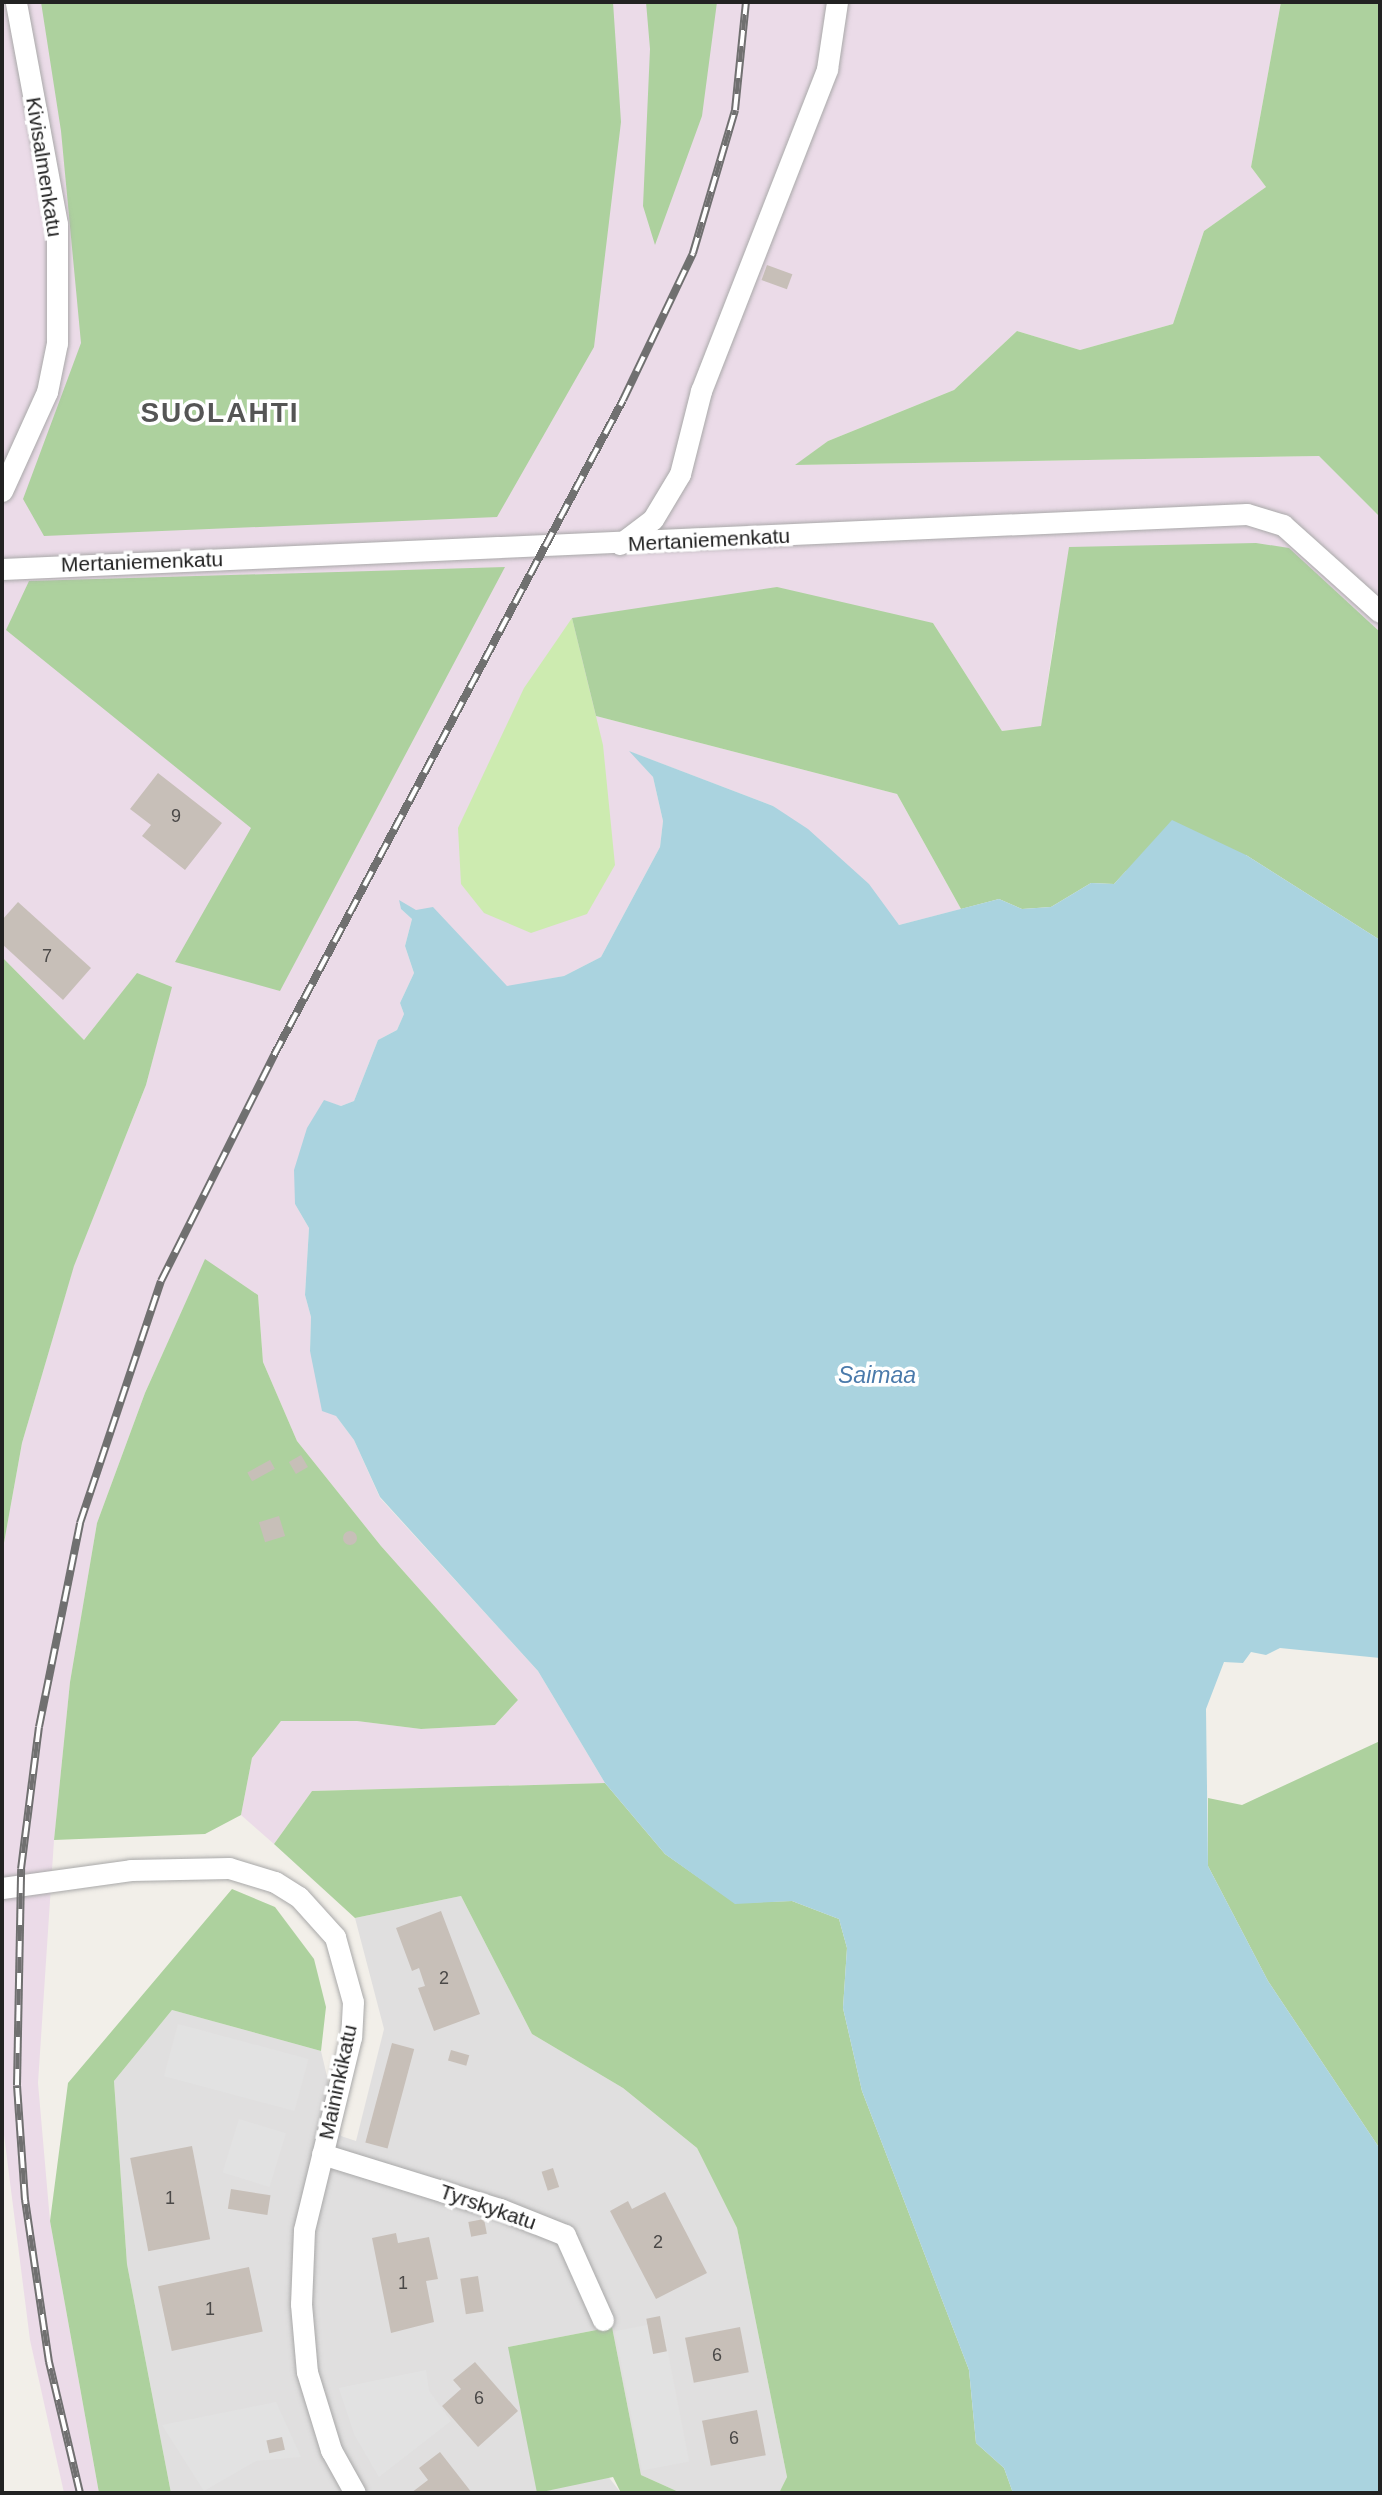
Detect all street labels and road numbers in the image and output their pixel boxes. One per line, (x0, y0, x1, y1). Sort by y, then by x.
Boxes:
street label: Kivisalmenkatu (21, 95, 67, 239)
street label: Mertaniemenkatu (627, 523, 791, 557)
street label: Mertaniemenkatu (60, 547, 224, 577)
street label: Maininkikatu (314, 2022, 362, 2142)
street label: Tyrskykatu (436, 2179, 540, 2235)

